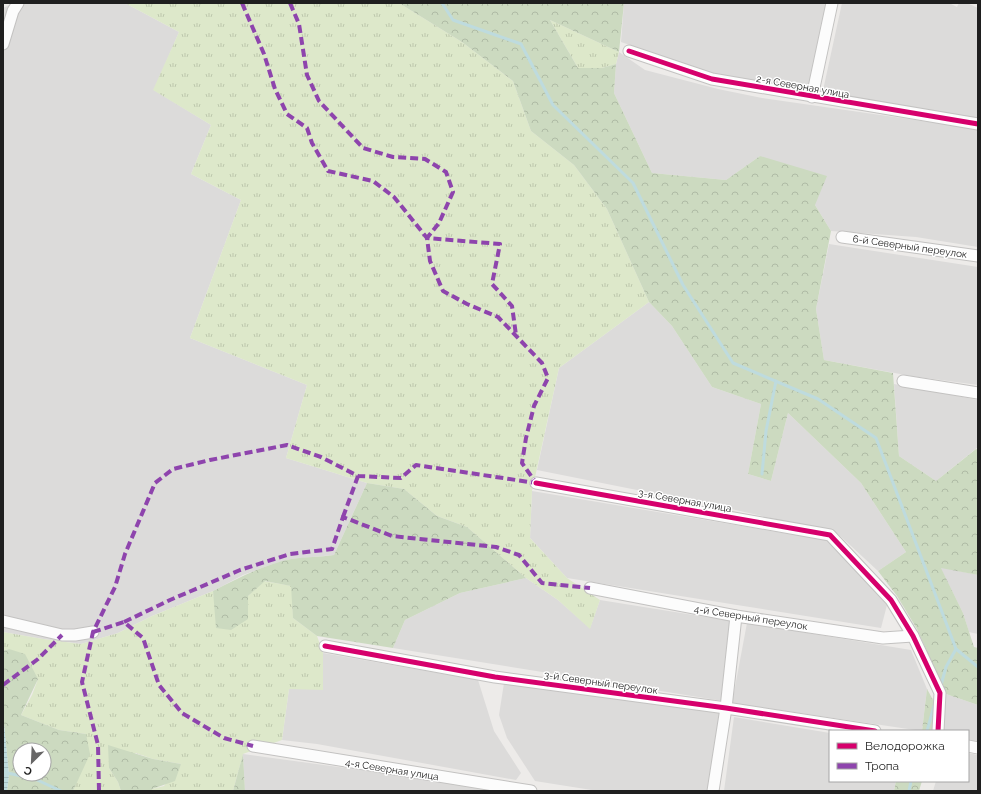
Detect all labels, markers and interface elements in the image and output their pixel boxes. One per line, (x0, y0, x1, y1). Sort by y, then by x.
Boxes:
street label: 2-я Северная улица (756, 73, 850, 100)
street label: 6-й Северный переулок (852, 233, 968, 260)
street label: 3-я Северная улица (637, 487, 732, 514)
street label: 4-й Северный переулок (693, 603, 809, 632)
street label: 3-й Северный переулок (543, 669, 659, 696)
legend (829, 730, 969, 782)
text: Велодорожка (865, 739, 945, 753)
north arrow (12, 742, 52, 782)
street label: 4-я Северная улица (344, 757, 439, 782)
text: Тропа (865, 759, 899, 773)
text: С (22, 763, 34, 778)

